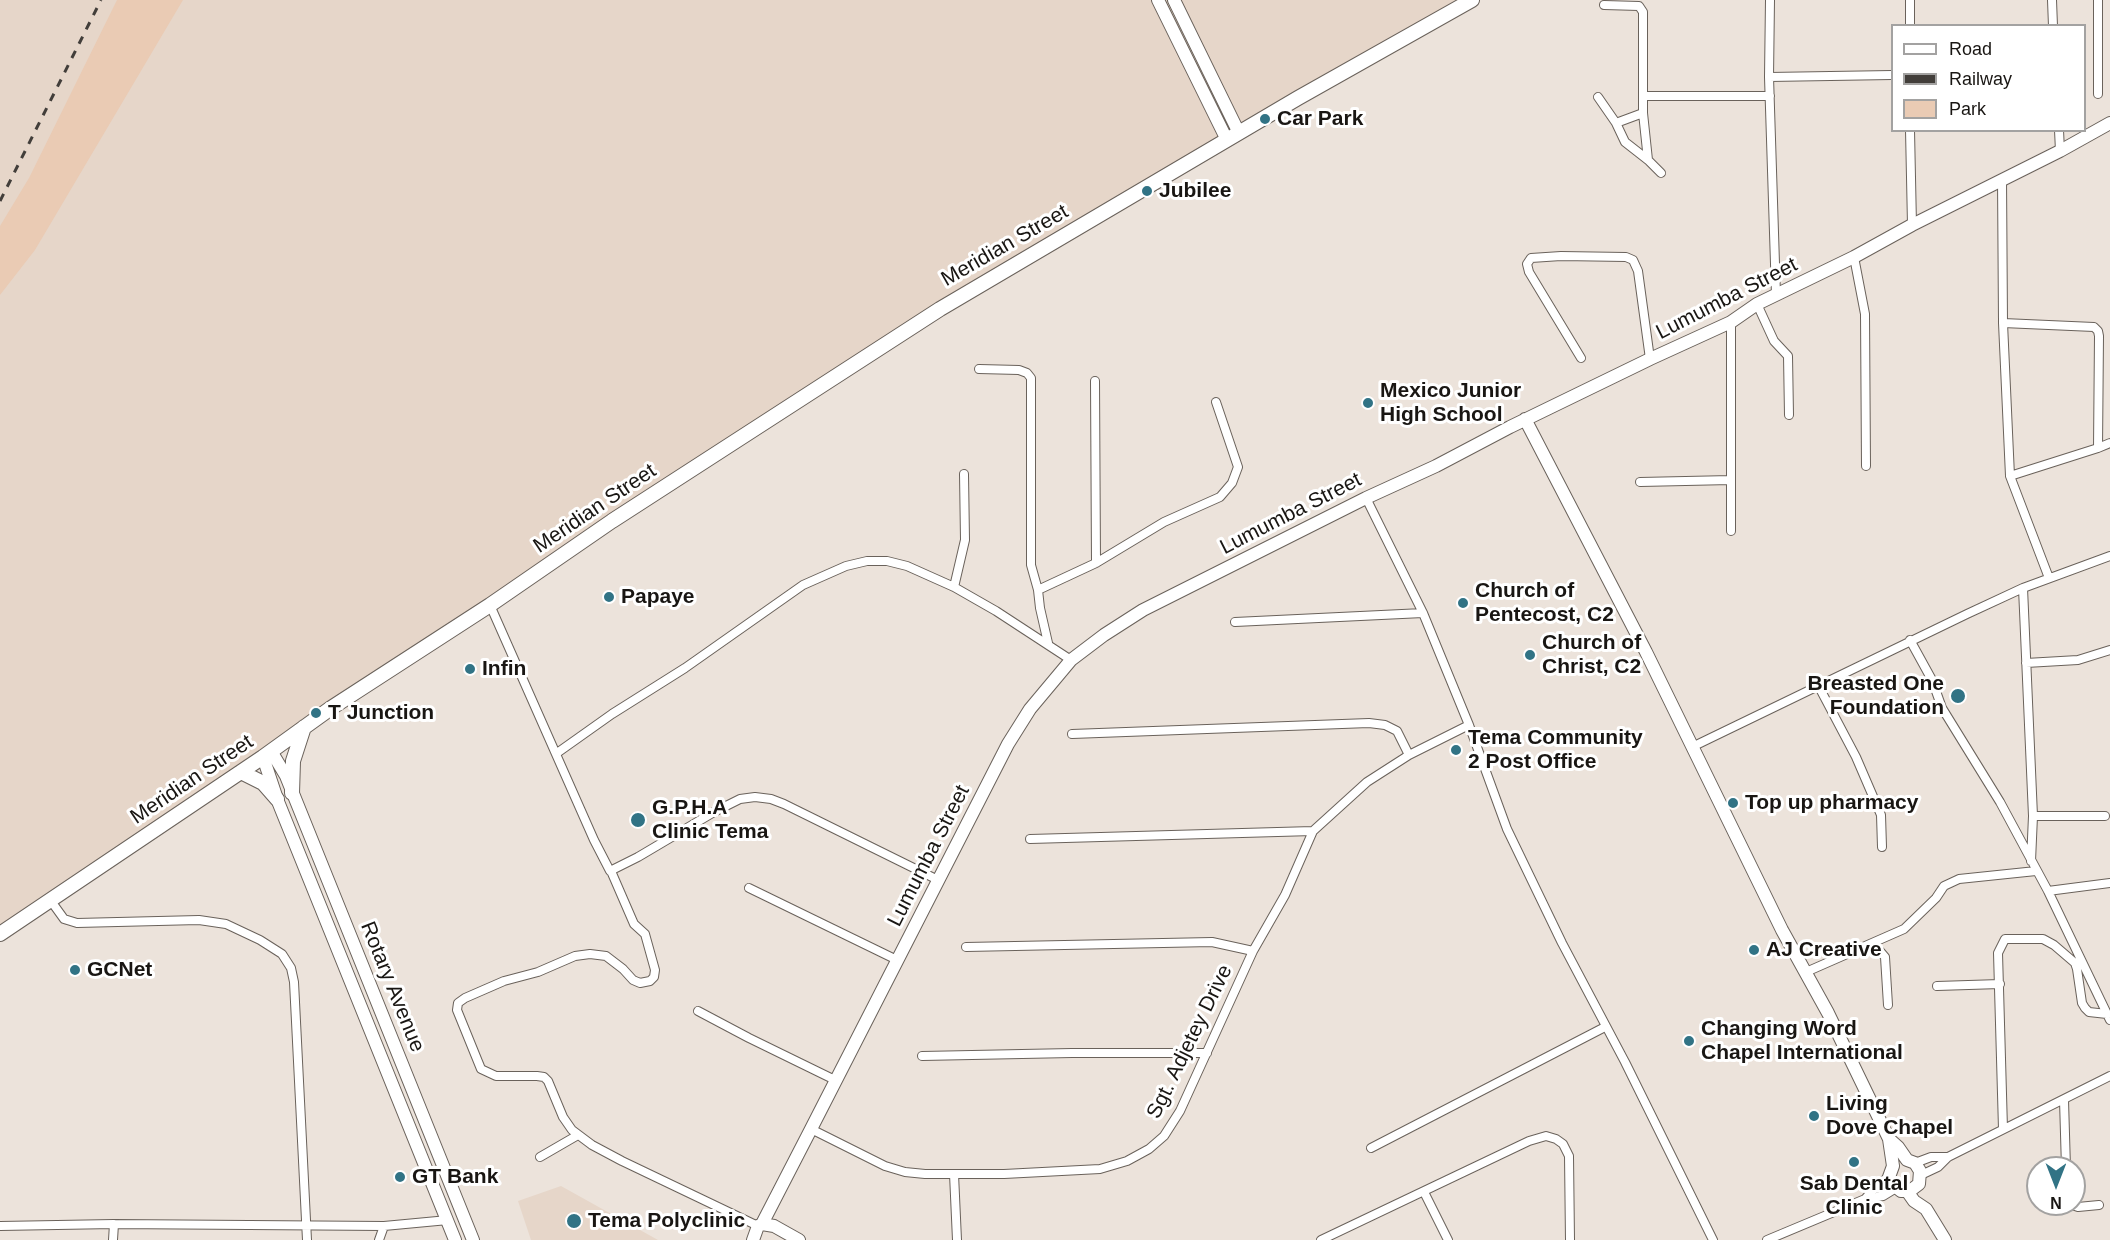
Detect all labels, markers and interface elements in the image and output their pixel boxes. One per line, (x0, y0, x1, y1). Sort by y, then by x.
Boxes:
legend (1891, 24, 2086, 132)
text: Road (1949, 39, 1992, 59)
text: Railway (1949, 69, 2012, 89)
text: Park (1949, 99, 1986, 119)
place label: Car Park (1277, 106, 1363, 132)
marker: Car Park (1258, 112, 1272, 126)
place label: Jubilee (1159, 178, 1231, 204)
marker: Jubilee (1140, 184, 1154, 198)
street label: Meridian Street (937, 199, 1073, 293)
street label: Lumumba Street (1652, 253, 1802, 345)
place label: Mexico Junior High School (1380, 378, 1521, 428)
marker: Mexico Junior High School (1361, 396, 1375, 410)
street label: Meridian Street (529, 459, 661, 559)
street label: Lumumba Street (1216, 468, 1366, 560)
place label: Church of Pentecost, C2 (1475, 578, 1614, 628)
place label: Papaye (621, 584, 695, 610)
marker: Papaye (602, 590, 616, 604)
marker: Church of Pentecost, C2 (1456, 596, 1470, 610)
place label: Church of Christ, C2 (1542, 630, 1641, 680)
marker: Church of Christ, C2 (1523, 648, 1537, 662)
place label: Infin (482, 656, 526, 682)
marker: Infin (463, 662, 477, 676)
place label: Breasted One Foundation (1807, 671, 1944, 721)
marker: Breasted One Foundation (1949, 687, 1967, 705)
place label: T Junction (328, 700, 434, 726)
marker: T Junction (309, 706, 323, 720)
place label: Tema Community 2 Post Office (1468, 725, 1643, 775)
street label: Meridian Street (126, 730, 258, 830)
marker: Tema Community 2 Post Office (1449, 743, 1463, 757)
street label: Lumumba Street (883, 781, 975, 931)
place label: Top up pharmacy (1745, 790, 1918, 816)
place label: G.P.H.A Clinic Tema (652, 795, 768, 845)
marker: Top up pharmacy (1726, 796, 1740, 810)
marker: G.P.H.A Clinic Tema (629, 811, 647, 829)
street label: Rotary Avenue (354, 918, 430, 1056)
place label: AJ Creative (1766, 937, 1882, 963)
marker: AJ Creative (1747, 943, 1761, 957)
place label: GCNet (87, 957, 152, 983)
street label: Sgt. Adjetey Drive (1142, 961, 1238, 1123)
marker: GCNet (68, 963, 82, 977)
place label: Changing Word Chapel International (1701, 1016, 1903, 1066)
marker: Changing Word Chapel International (1682, 1034, 1696, 1048)
place label: Living Dove Chapel (1826, 1091, 1953, 1141)
marker: Living Dove Chapel (1807, 1109, 1821, 1123)
marker: Sab Dental Clinic (1847, 1155, 1861, 1169)
north arrow (2026, 1156, 2086, 1216)
place label: GT Bank (412, 1164, 498, 1190)
marker: GT Bank (393, 1170, 407, 1184)
place label: Sab Dental Clinic (1800, 1171, 1908, 1221)
text: N (2050, 1194, 2062, 1211)
place label: Tema Polyclinic (588, 1208, 745, 1234)
marker: Tema Polyclinic (565, 1212, 583, 1230)

